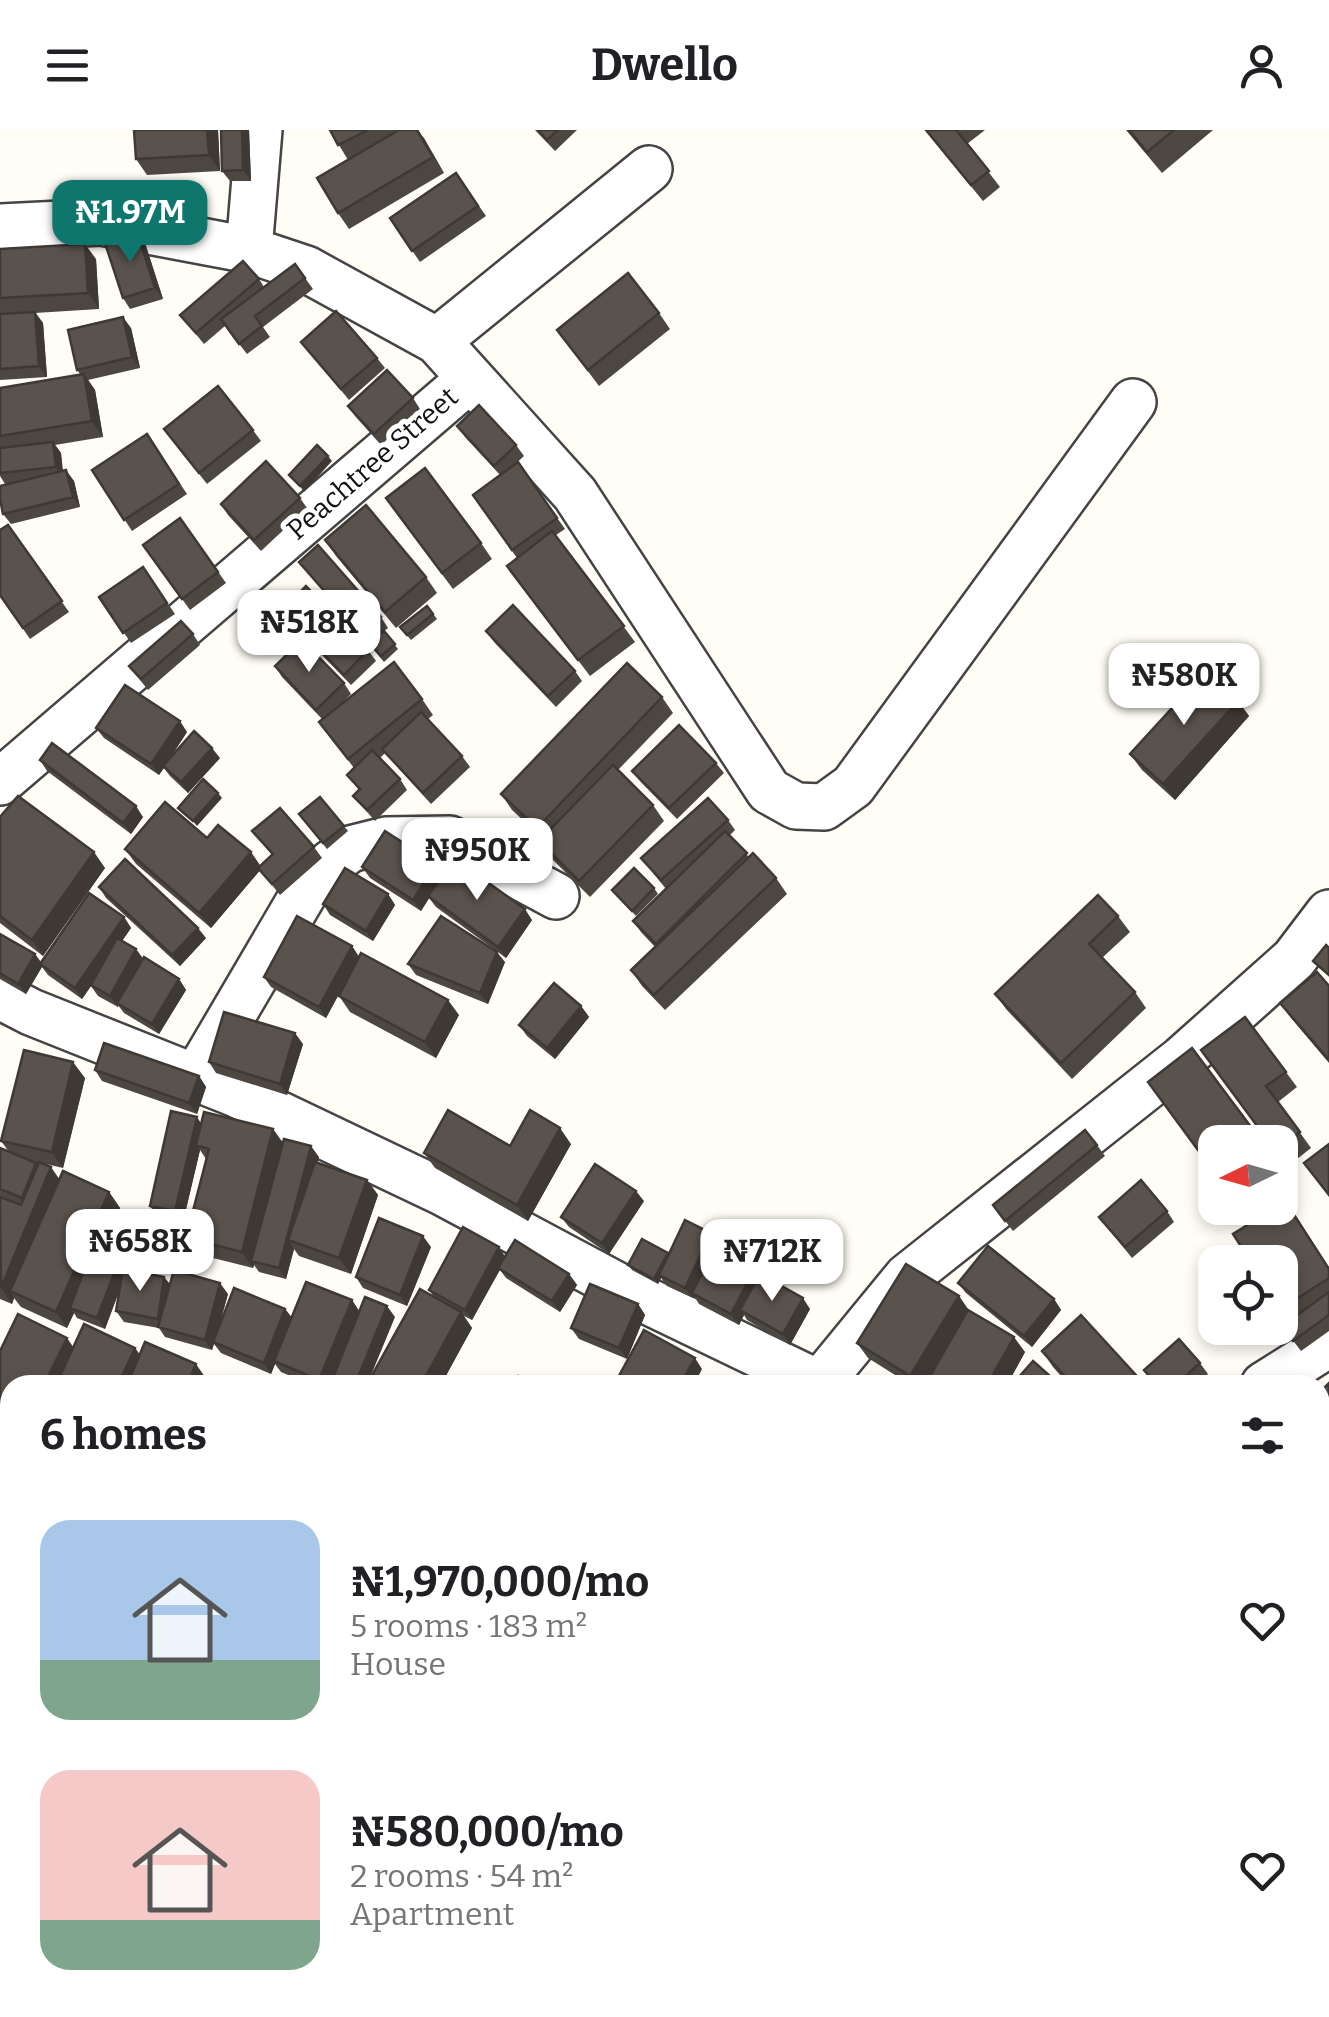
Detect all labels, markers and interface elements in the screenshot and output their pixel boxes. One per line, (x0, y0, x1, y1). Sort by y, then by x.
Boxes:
icon: menu (40, 38, 95, 93)
text: Dwello (591, 38, 738, 92)
icon: person (1234, 38, 1289, 93)
pin: ₦1.97M (49, 180, 211, 265)
text: ₦1.97M (74, 193, 186, 231)
street label: Peachtree Street (280, 380, 464, 546)
pin: ₦518K (239, 590, 379, 675)
text: ₦518K (259, 603, 359, 641)
pin: ₦580K (1114, 643, 1254, 728)
text: ₦580K (1131, 656, 1237, 694)
pin: ₦950K (407, 818, 547, 903)
text: ₦950K (424, 831, 530, 869)
north arrow (1198, 1125, 1298, 1225)
map controls (1198, 1125, 1298, 1345)
pin: ₦658K (70, 1209, 210, 1294)
pin: ₦712K (702, 1219, 842, 1304)
text: ₦658K (88, 1222, 192, 1260)
text: ₦712K (722, 1232, 822, 1270)
button: locate (1198, 1245, 1298, 1345)
icon: filters (1235, 1408, 1290, 1463)
text: 6 homes (40, 1410, 207, 1460)
text: ₦1,970,000/mo (350, 1557, 649, 1607)
icon: home (120, 1560, 240, 1680)
icon: heart (1235, 1593, 1290, 1648)
text: 5 rooms · 183 m² (350, 1607, 587, 1645)
text: House (350, 1645, 446, 1683)
text: ₦580,000/mo (350, 1807, 624, 1857)
icon: home (120, 1810, 240, 1930)
icon: heart (1235, 1843, 1290, 1898)
text: 2 rooms · 54 m² (350, 1857, 573, 1895)
text: Apartment (350, 1895, 514, 1933)

